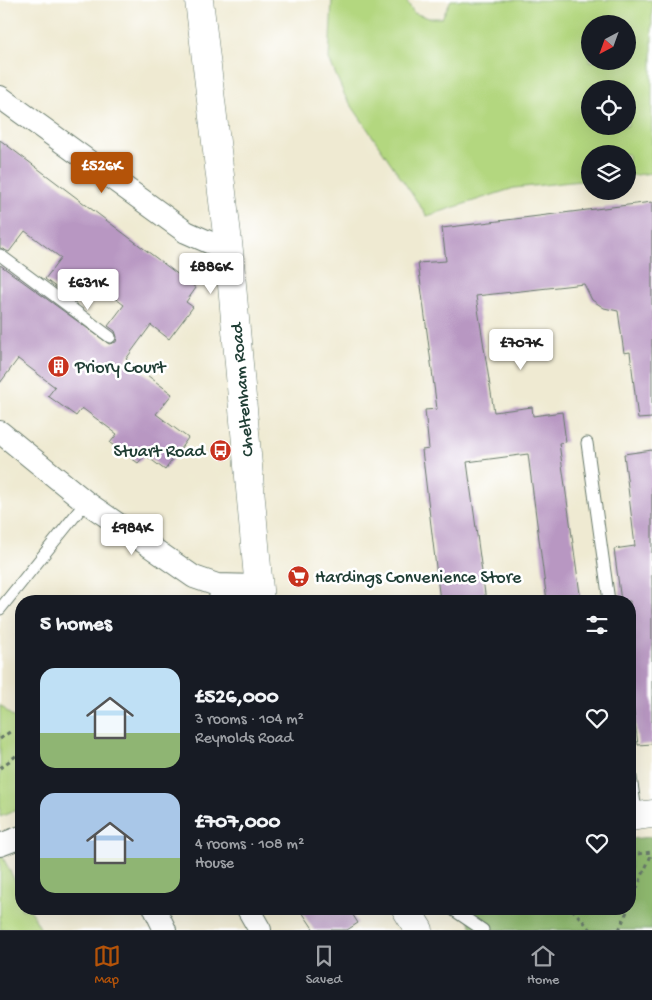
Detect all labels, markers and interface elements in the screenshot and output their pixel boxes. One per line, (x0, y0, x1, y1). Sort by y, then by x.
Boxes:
north arrow (581, 15, 636, 70)
map controls (581, 15, 636, 200)
button: locate (581, 80, 636, 135)
button: layers (581, 145, 636, 200)
pin: £526K (67, 152, 137, 194)
text: £526K (82, 158, 122, 177)
pin: £886K (176, 252, 246, 295)
text: £886K (190, 259, 232, 278)
pin: £631K (53, 268, 123, 311)
text: £631K (69, 275, 107, 294)
street label: Cheltenham Road (227, 321, 260, 457)
pin: £707K (486, 328, 556, 371)
text: £707K (500, 335, 542, 354)
building icon: Priory Court (47, 354, 71, 378)
place label: Priory Court (74, 358, 167, 379)
bus stop icon: Stuart Road (209, 438, 233, 462)
place label: Stuart Road (114, 442, 206, 463)
pin: £984K (97, 514, 167, 556)
text: £984K (112, 520, 152, 539)
supermarket icon: Hardings Convenience Store (287, 564, 311, 588)
place label: Hardings Convenience Store (315, 568, 522, 589)
icon: filters (583, 611, 611, 639)
text: 5 homes (40, 613, 112, 638)
text: £526,000 (195, 686, 279, 711)
icon: home (80, 688, 140, 748)
icon: heart (583, 704, 611, 732)
text: 3 rooms · 104 m² (195, 711, 304, 730)
text: Reynolds Road (195, 730, 293, 749)
text: £707,000 (195, 811, 280, 836)
icon: home (80, 813, 140, 873)
icon: heart (583, 829, 611, 857)
text: 4 rooms · 108 m² (195, 836, 304, 855)
text: House (195, 855, 234, 874)
tab: Map (93, 942, 121, 989)
tab: Saved (306, 942, 342, 989)
tab: Home (527, 942, 559, 989)

